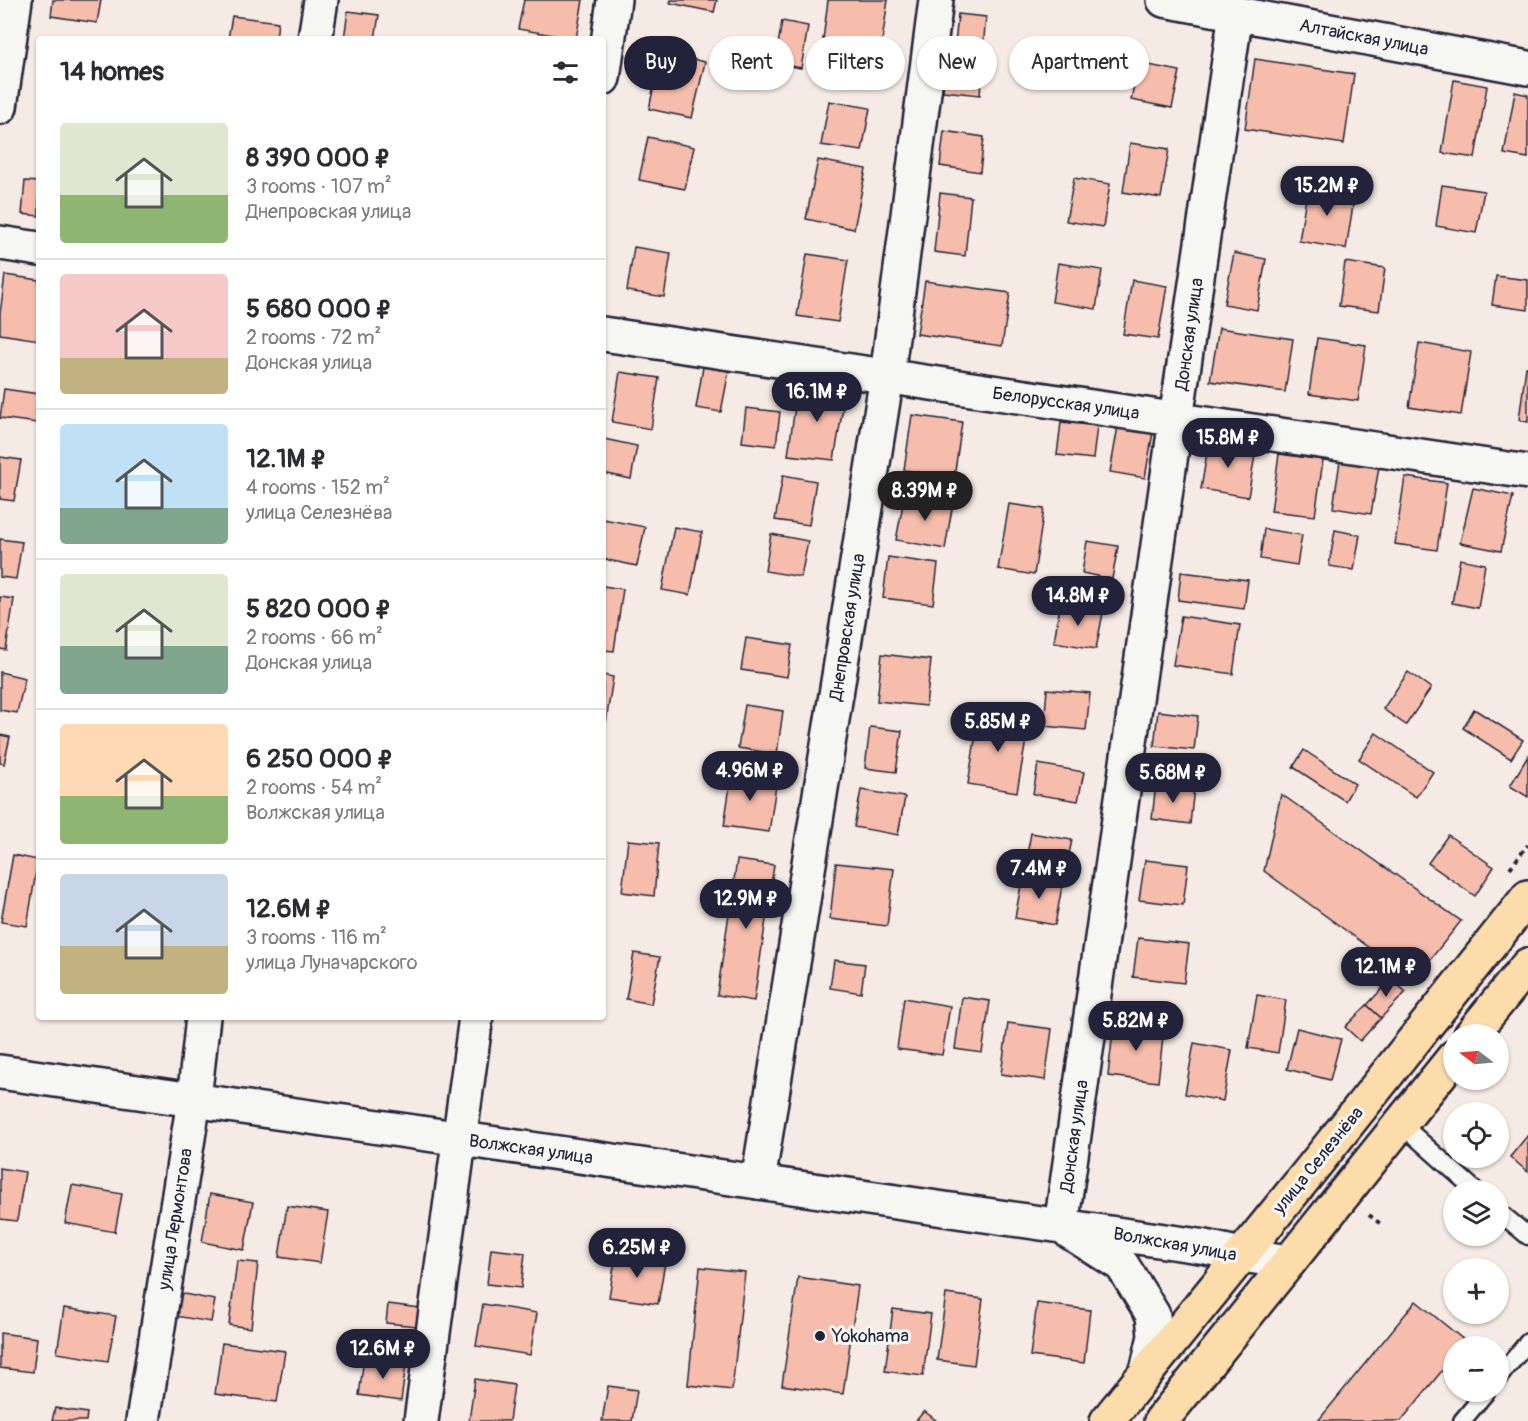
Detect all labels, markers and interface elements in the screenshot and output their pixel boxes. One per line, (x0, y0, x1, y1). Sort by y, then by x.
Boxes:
street label: Алтайская улица (1297, 14, 1430, 61)
chip: Buy (624, 36, 697, 90)
chip: Rent (709, 36, 794, 90)
chip: Filters (806, 36, 905, 90)
chip: New (917, 36, 997, 90)
chip: Apartment (1009, 36, 1149, 90)
text: 14 homes (60, 56, 164, 88)
icon: filters (549, 56, 582, 89)
text: 8 390 000 ₽ (246, 142, 391, 174)
icon: home (108, 147, 180, 219)
pin: 15.2M ₽ (1272, 166, 1382, 217)
text: 15.2M ₽ (1295, 173, 1359, 198)
text: 3 rooms · 107 m² (246, 174, 392, 199)
text: Днепровская улица (246, 199, 411, 224)
street label: Донская улица (1170, 276, 1209, 393)
text: 5 680 000 ₽ (246, 293, 392, 325)
icon: home (108, 298, 180, 370)
text: 2 rooms · 72 m² (246, 325, 381, 350)
text: Донская улица (246, 350, 372, 375)
pin: 16.1M ₽ (762, 372, 872, 423)
text: 16.1M ₽ (786, 379, 848, 404)
street label: Белорусская улица (991, 382, 1141, 425)
pin: 15.8M ₽ (1173, 418, 1283, 469)
text: 15.8M ₽ (1196, 425, 1260, 450)
text: 12.1M ₽ (246, 443, 327, 475)
icon: home (108, 448, 180, 520)
pin: 8.39M ₽ (870, 471, 980, 522)
text: 4 rooms · 152 m² (246, 475, 390, 500)
text: 8.39M ₽ (892, 478, 958, 503)
text: улица Селезнёва (246, 500, 392, 525)
street label: Днепровская улица (824, 552, 870, 703)
pin: 14.8M ₽ (1023, 576, 1133, 627)
text: 14.8M ₽ (1046, 583, 1110, 608)
text: 5 820 000 ₽ (246, 593, 391, 625)
icon: home (108, 598, 180, 670)
text: 2 rooms · 66 m² (246, 625, 383, 650)
text: Донская улица (246, 650, 372, 675)
pin: 5.85M ₽ (943, 702, 1053, 753)
text: 5.85M ₽ (965, 709, 1031, 734)
text: 6 250 000 ₽ (246, 743, 393, 775)
icon: home (108, 748, 180, 820)
pin: 4.96M ₽ (695, 751, 805, 802)
pin: 5.68M ₽ (1118, 753, 1228, 804)
text: 4.96M ₽ (716, 758, 784, 783)
text: 5.68M ₽ (1139, 760, 1207, 785)
text: 2 rooms · 54 m² (246, 775, 382, 800)
text: Волжская улица (246, 800, 385, 825)
pin: 7.4M ₽ (990, 849, 1088, 900)
text: 7.4M ₽ (1010, 856, 1068, 881)
pin: 12.9M ₽ (691, 879, 801, 930)
text: 12.9M ₽ (714, 886, 778, 911)
text: 12.6M ₽ (246, 893, 332, 925)
icon: home (108, 898, 180, 970)
text: 3 rooms · 116 m² (246, 925, 387, 950)
pin: 12.1M ₽ (1331, 947, 1441, 998)
text: улица Луначарского (246, 950, 418, 975)
text: 12.1M ₽ (1355, 954, 1417, 979)
pin: 5.82M ₽ (1081, 1001, 1191, 1052)
text: 5.82M ₽ (1102, 1008, 1170, 1033)
north arrow (1443, 1024, 1509, 1090)
map controls (1443, 1024, 1509, 1402)
street label: Донская улица (1055, 1078, 1094, 1195)
street label: улица Селезнёва (1267, 1102, 1369, 1219)
button: locate (1443, 1102, 1509, 1168)
street label: Волжская улица (468, 1129, 594, 1170)
street label: улица Лермонтова (153, 1146, 198, 1293)
button: layers (1443, 1180, 1509, 1246)
street label: Волжская улица (1111, 1222, 1238, 1267)
pin: 6.25M ₽ (582, 1228, 692, 1279)
text: 6.25M ₽ (603, 1235, 671, 1260)
button: + (1443, 1258, 1509, 1324)
place label: Yokohama (831, 1325, 909, 1348)
pin: 12.6M ₽ (328, 1329, 438, 1380)
marker: Yokohama (813, 1329, 827, 1343)
text: 12.6M ₽ (350, 1336, 416, 1361)
button: − (1443, 1336, 1509, 1402)

